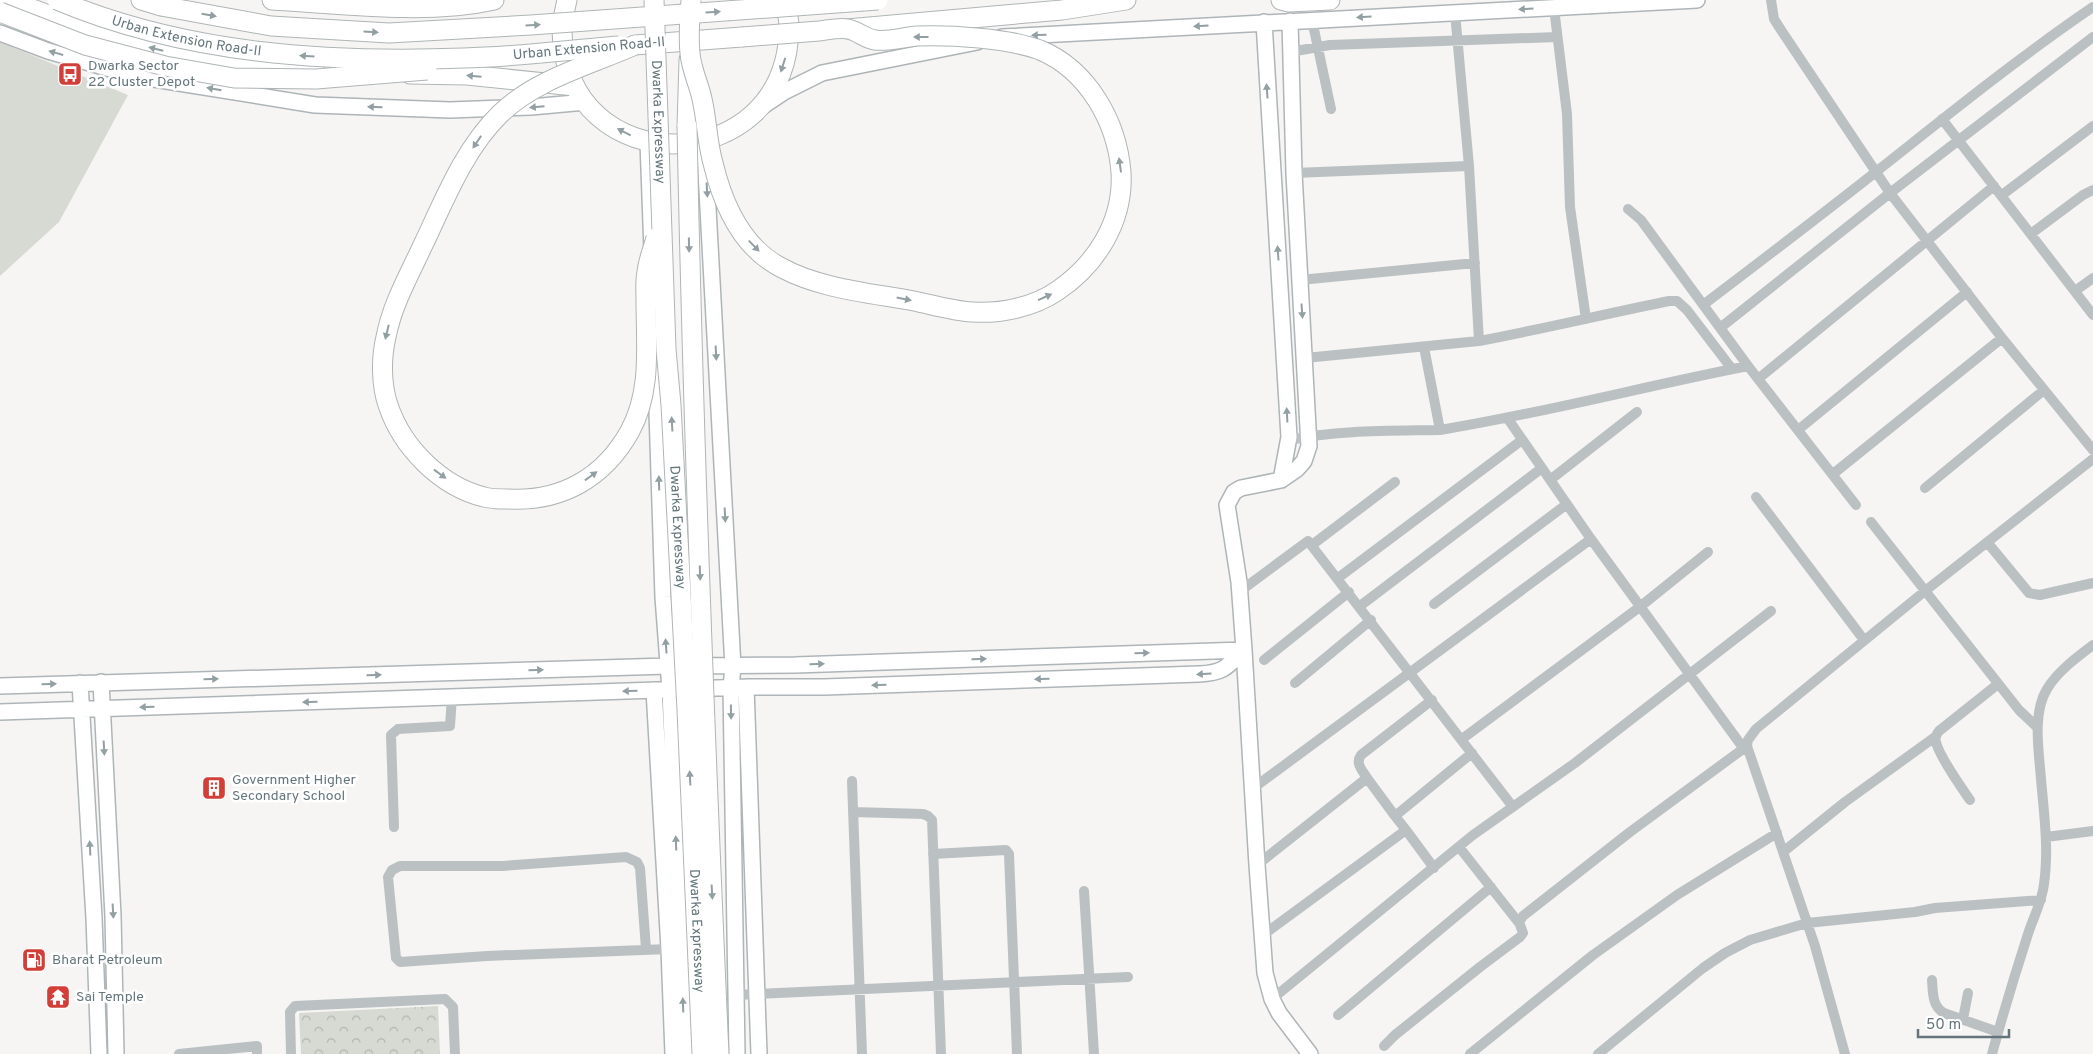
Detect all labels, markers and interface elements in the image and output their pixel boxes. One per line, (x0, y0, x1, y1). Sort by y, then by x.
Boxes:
one-way arrow (1518, 6, 1534, 14)
one-way arrow (705, 8, 721, 16)
one-way arrow (202, 11, 218, 19)
street label: Urban Extension Road-II (109, 12, 262, 60)
one-way arrow (1355, 14, 1371, 22)
one-way arrow (525, 21, 541, 29)
one-way arrow (1193, 23, 1209, 31)
one-way arrow (363, 28, 379, 36)
one-way arrow (1031, 31, 1047, 39)
one-way arrow (912, 33, 928, 41)
street label: Urban Extension Road-II (512, 34, 666, 64)
one-way arrow (149, 45, 164, 53)
one-way arrow (48, 48, 63, 56)
one-way arrow (299, 52, 315, 60)
place label: Dwarka Sector 22 Cluster Depot (88, 58, 195, 91)
one-way arrow (778, 58, 786, 73)
street label: Dwarka Expressway (648, 60, 669, 184)
bus stop icon: Dwarka Sector 22 Cluster Depot (57, 61, 83, 87)
one-way arrow (466, 72, 482, 80)
one-way arrow (1263, 82, 1271, 98)
one-way arrow (205, 85, 221, 93)
one-way arrow (367, 103, 383, 111)
one-way arrow (529, 103, 545, 111)
one-way arrow (616, 128, 631, 136)
one-way arrow (472, 136, 482, 149)
one-way arrow (1116, 157, 1124, 173)
one-way arrow (703, 183, 711, 199)
one-way arrow (685, 237, 693, 253)
one-way arrow (748, 240, 760, 252)
one-way arrow (1273, 245, 1281, 261)
one-way arrow (1038, 293, 1052, 301)
one-way arrow (897, 295, 912, 303)
one-way arrow (1298, 303, 1306, 319)
one-way arrow (383, 325, 391, 340)
one-way arrow (712, 345, 720, 361)
one-way arrow (1283, 407, 1291, 423)
one-way arrow (667, 415, 675, 431)
street label: Dwarka Expressway (666, 465, 689, 590)
one-way arrow (433, 469, 446, 480)
one-way arrow (584, 471, 598, 481)
one-way arrow (655, 475, 663, 491)
one-way arrow (721, 507, 729, 523)
one-way arrow (696, 565, 704, 581)
one-way arrow (662, 637, 670, 653)
one-way arrow (1134, 649, 1150, 657)
one-way arrow (971, 655, 987, 663)
one-way arrow (809, 660, 825, 668)
one-way arrow (528, 666, 544, 674)
one-way arrow (1196, 670, 1212, 678)
one-way arrow (366, 671, 382, 679)
one-way arrow (203, 675, 219, 683)
one-way arrow (1034, 676, 1050, 684)
one-way arrow (41, 680, 57, 688)
one-way arrow (871, 681, 887, 689)
one-way arrow (621, 687, 637, 695)
one-way arrow (302, 698, 318, 706)
one-way arrow (139, 704, 155, 712)
one-way arrow (728, 704, 736, 720)
one-way arrow (101, 741, 109, 757)
one-way arrow (685, 770, 693, 786)
place label: Government Higher Secondary School (232, 772, 357, 805)
building icon: Government Higher Secondary School (201, 775, 227, 801)
one-way arrow (672, 835, 680, 851)
one-way arrow (86, 840, 94, 856)
street label: Dwarka Expressway (685, 869, 708, 993)
one-way arrow (708, 885, 716, 901)
one-way arrow (109, 903, 117, 919)
fuel station icon: Bharat Petroleum (21, 947, 47, 973)
place label: Bharat Petroleum (52, 952, 163, 969)
temple icon: Sai Temple (45, 984, 71, 1010)
place label: Sai Temple (76, 989, 144, 1006)
one-way arrow (678, 997, 686, 1013)
scale bar (1918, 1006, 2009, 1038)
text: 50 m (1926, 1016, 1961, 1035)

